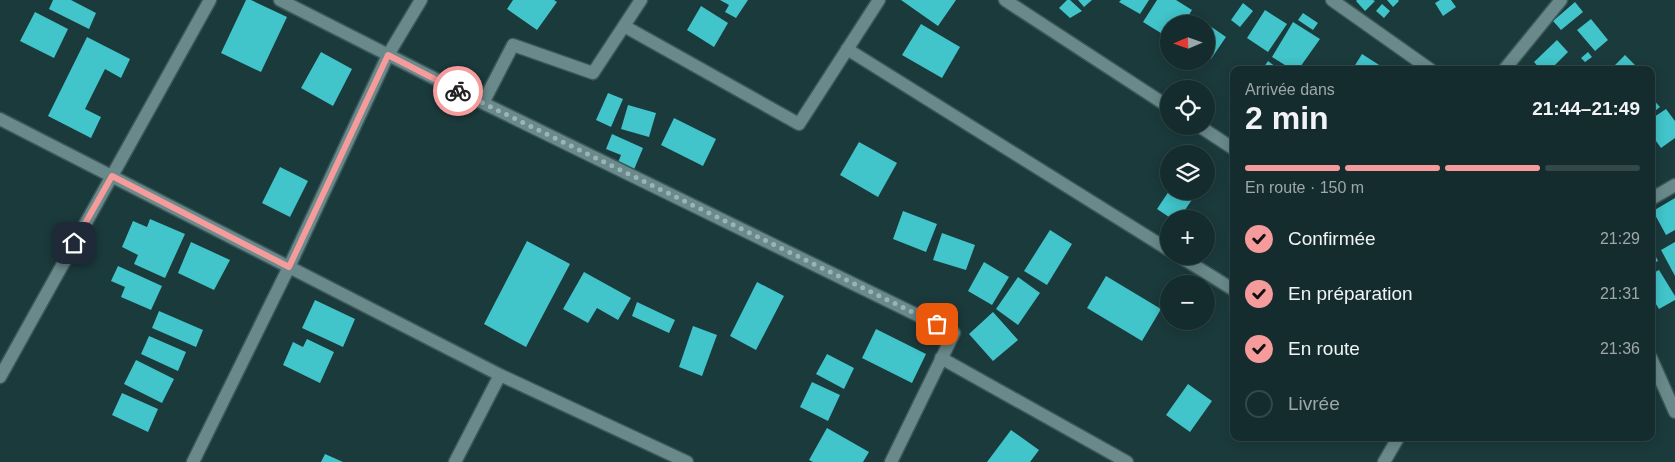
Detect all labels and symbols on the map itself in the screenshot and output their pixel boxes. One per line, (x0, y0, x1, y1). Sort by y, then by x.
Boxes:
north arrow (1160, 15, 1215, 70)
courier (433, 66, 483, 116)
pin (53, 222, 95, 264)
pin (916, 303, 958, 345)

